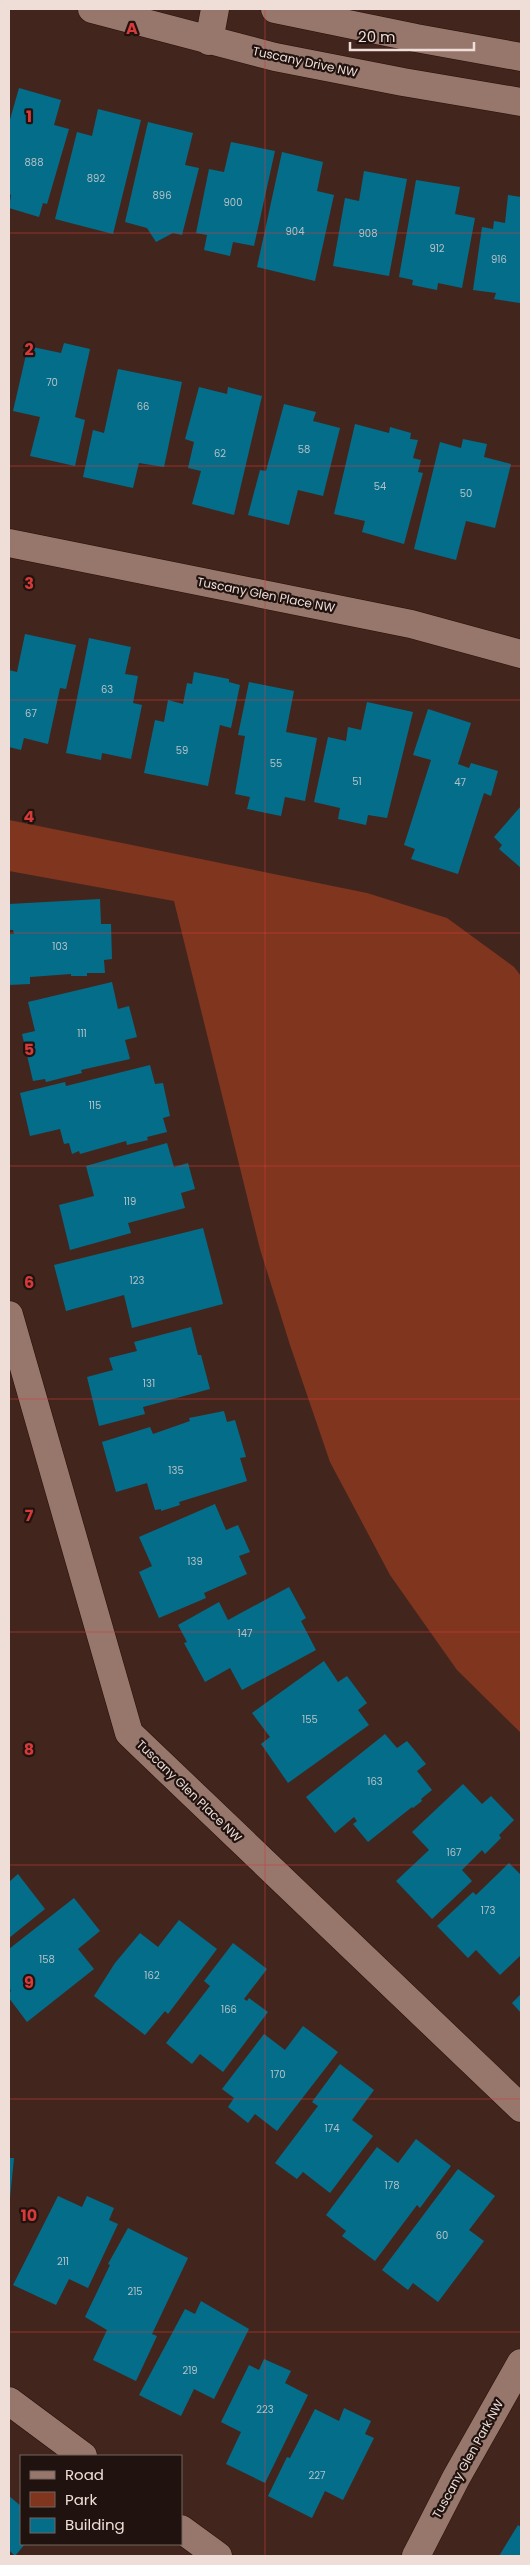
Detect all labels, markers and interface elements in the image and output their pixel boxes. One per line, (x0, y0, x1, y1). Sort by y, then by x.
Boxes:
text: A (126, 17, 138, 40)
scale bar (350, 20, 474, 52)
text: 20 m (358, 26, 396, 47)
street label: Tuscany Drive NW (251, 42, 359, 81)
text: 1 (26, 105, 32, 128)
house number: 888 (25, 155, 43, 170)
house number: 892 (87, 171, 105, 186)
house number: 896 (153, 188, 171, 203)
house number: 900 (224, 195, 242, 210)
house number: 904 (286, 224, 304, 239)
house number: 908 (359, 226, 377, 241)
house number: 912 (429, 241, 445, 256)
house number: 916 (491, 252, 507, 267)
text: 2 (24, 338, 34, 361)
house number: 70 (46, 375, 58, 390)
house number: 66 (137, 399, 149, 414)
house number: 58 (298, 442, 310, 457)
house number: 62 (214, 446, 226, 461)
house number: 54 (374, 479, 386, 494)
house number: 50 (460, 486, 472, 501)
text: 3 (24, 572, 34, 595)
street label: Tuscany Glen Place NW (196, 573, 337, 616)
house number: 63 (101, 682, 113, 697)
house number: 67 (25, 706, 37, 721)
house number: 59 (176, 743, 188, 758)
house number: 55 (270, 756, 282, 771)
house number: 51 (352, 774, 362, 789)
house number: 47 (454, 775, 466, 790)
text: 4 (24, 805, 35, 828)
house number: 103 (52, 939, 68, 954)
house number: 111 (77, 1026, 87, 1041)
text: 5 (24, 1038, 34, 1061)
house number: 115 (89, 1098, 101, 1113)
house number: 119 (124, 1194, 136, 1209)
text: 6 (24, 1271, 34, 1294)
house number: 123 (130, 1273, 145, 1288)
house number: 131 (143, 1376, 155, 1391)
house number: 135 (168, 1463, 184, 1478)
text: 7 (25, 1504, 34, 1527)
house number: 139 (187, 1554, 203, 1569)
house number: 147 (238, 1626, 253, 1641)
house number: 155 (302, 1712, 318, 1727)
street label: Tuscany Glen Place NW (133, 1736, 246, 1846)
text: 8 (24, 1738, 34, 1761)
house number: 163 (367, 1774, 383, 1789)
house number: 167 (446, 1845, 462, 1860)
house number: 173 (481, 1903, 495, 1918)
house number: 158 (39, 1952, 55, 1967)
house number: 162 (144, 1968, 160, 1983)
text: 9 (24, 1971, 34, 1994)
house number: 166 (221, 2002, 237, 2017)
house number: 170 (271, 2067, 285, 2082)
house number: 174 (325, 2121, 339, 2136)
house number: 178 (385, 2178, 399, 2193)
text: 10 (21, 2204, 37, 2227)
house number: 60 (436, 2228, 448, 2243)
house number: 211 (57, 2254, 69, 2269)
house number: 215 (127, 2284, 143, 2299)
house number: 219 (182, 2363, 198, 2378)
street label: Tuscany Glen Park NW (428, 2396, 507, 2521)
house number: 223 (256, 2402, 274, 2417)
legend (20, 2455, 182, 2545)
text: Road (65, 2464, 104, 2485)
house number: 227 (309, 2468, 326, 2483)
text: Park (65, 2489, 97, 2510)
text: Building (65, 2514, 125, 2535)

